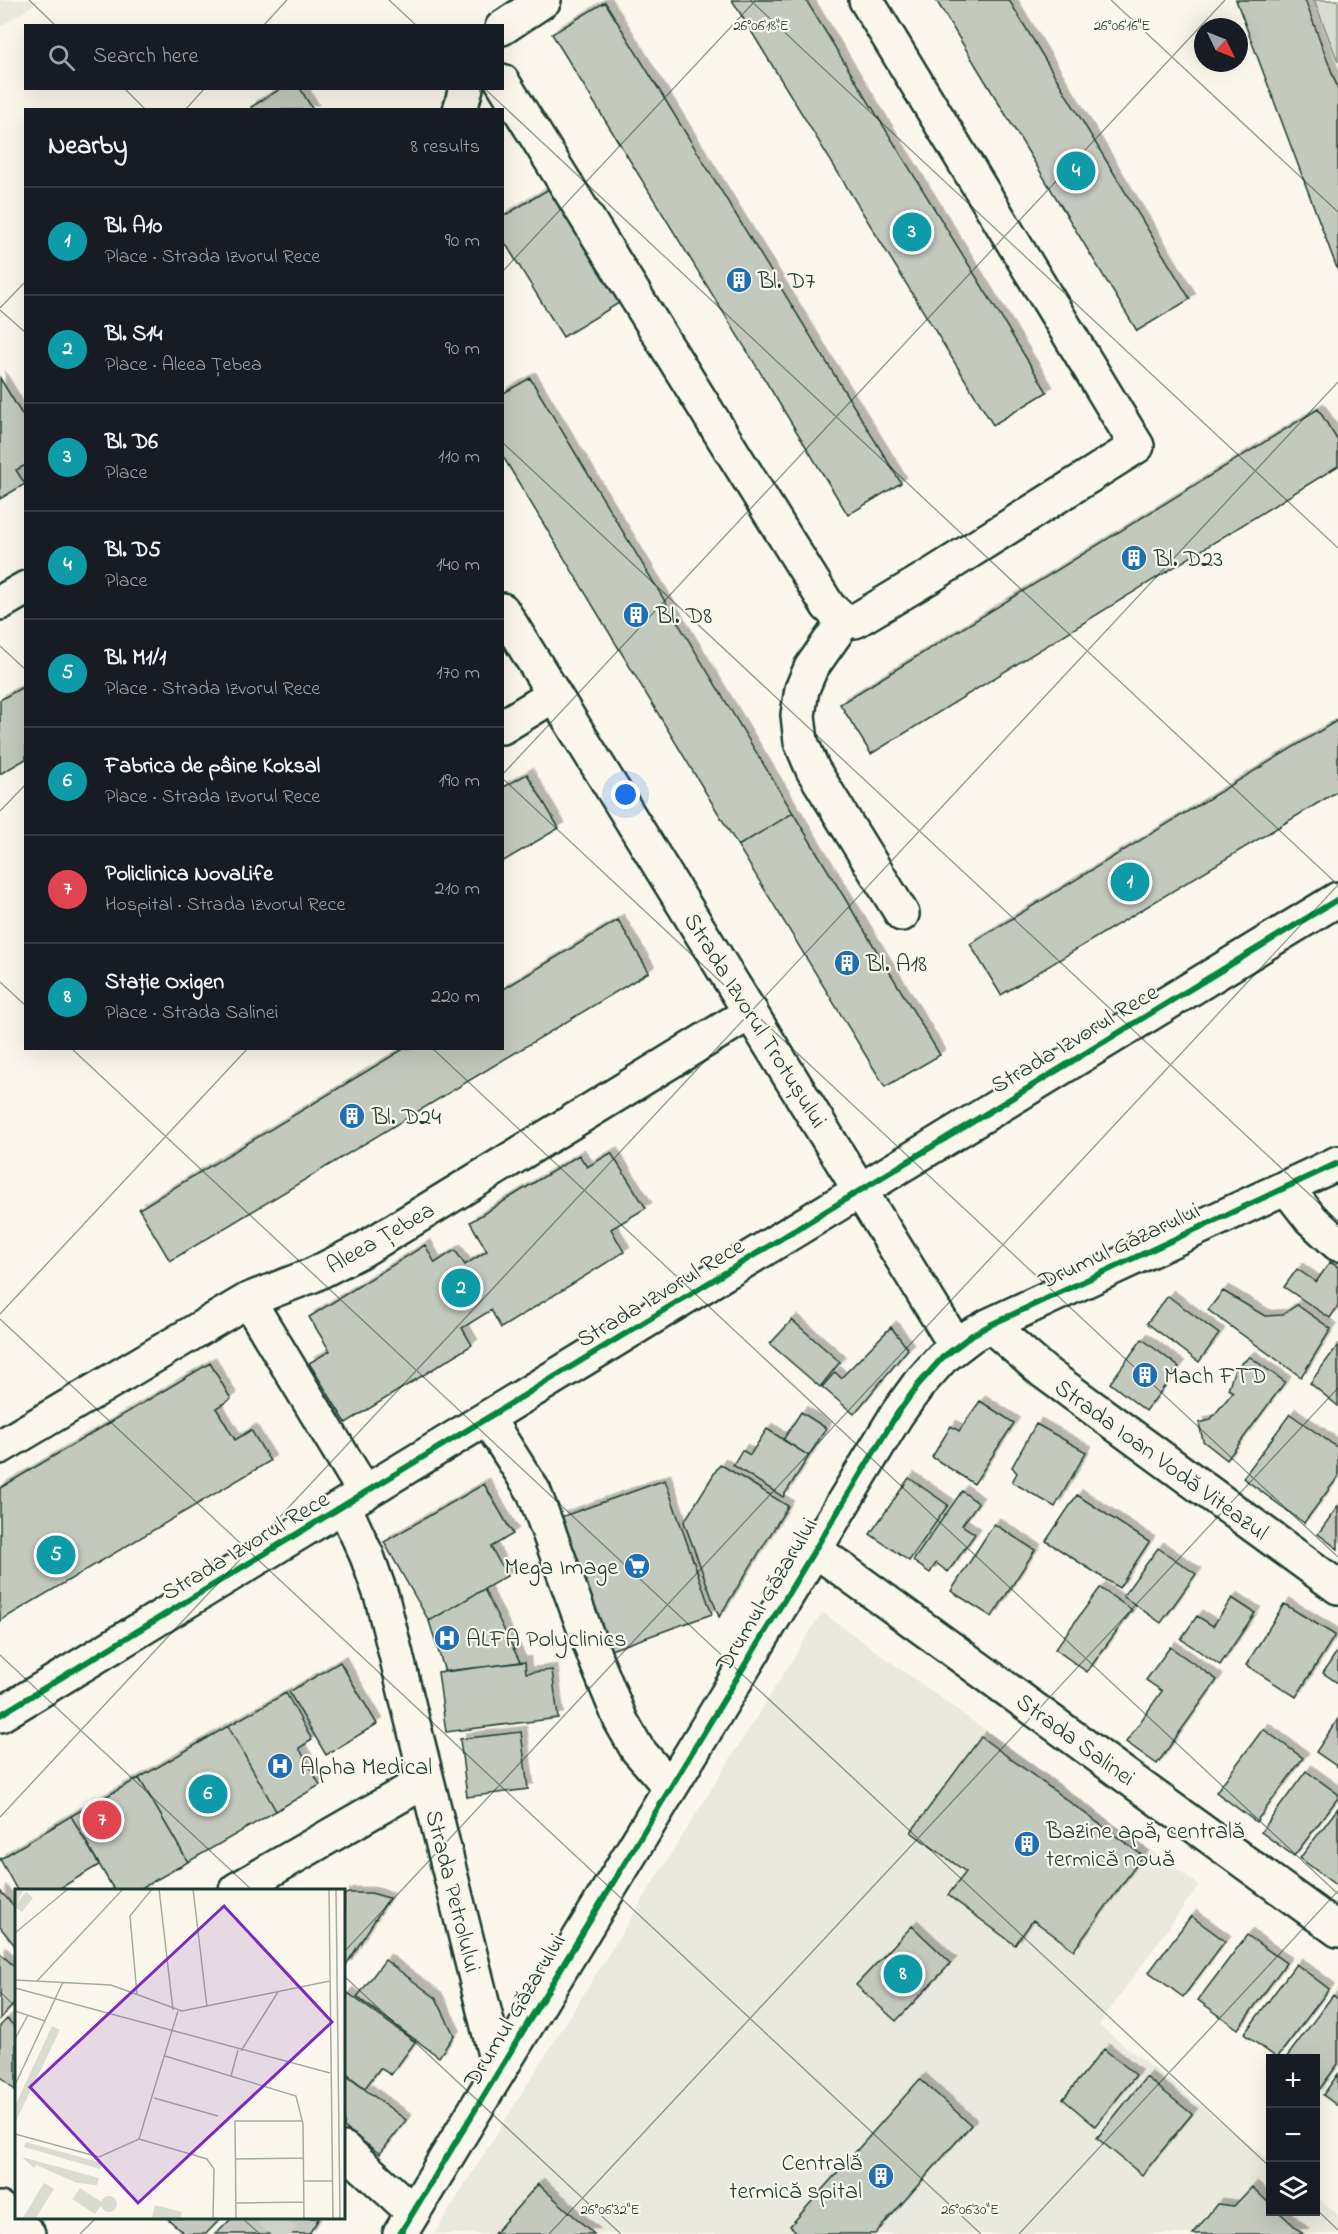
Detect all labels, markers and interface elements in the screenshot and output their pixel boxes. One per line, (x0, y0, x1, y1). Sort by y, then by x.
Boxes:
text: 26°06'18"E (733, 15, 789, 37)
text: 26°06'16"E (1094, 15, 1150, 37)
north arrow (1194, 18, 1248, 72)
search box (24, 24, 504, 90)
icon: search (45, 41, 78, 74)
text: Search here (93, 41, 198, 73)
text: Nearby (48, 128, 127, 166)
text: 8 results (411, 133, 480, 162)
pin: 4 (1056, 148, 1096, 194)
pin: 3 (892, 210, 932, 254)
text: Bl. A10 (105, 211, 162, 243)
text: 1 (64, 227, 71, 256)
text: 90 m (445, 227, 480, 256)
text: Place · Strada Izvorul Rece (105, 243, 320, 272)
building icon: Bl. D7 (724, 265, 754, 295)
place label: Bl. D7 (757, 265, 815, 300)
text: Bl. S14 (105, 319, 162, 351)
text: 2 (63, 335, 72, 364)
text: 90 m (445, 335, 480, 364)
text: Place · Aleea Țebea (105, 351, 262, 380)
text: Bl. D6 (105, 427, 158, 459)
text: 3 (63, 443, 72, 472)
text: 110 m (438, 443, 480, 472)
text: Place (105, 459, 147, 488)
text: Bl. D5 (105, 535, 161, 567)
building icon: Bl. D23 (1119, 543, 1149, 573)
place label: Bl. D23 (1153, 543, 1223, 578)
text: 4 (63, 551, 72, 580)
text: 140 m (436, 551, 480, 580)
text: Place (105, 567, 147, 596)
building icon: Bl. D8 (621, 600, 651, 630)
place label: Bl. D8 (655, 600, 712, 635)
text: Bl. M1/1 (105, 643, 166, 675)
text: 5 (62, 659, 73, 688)
text: 170 m (436, 659, 480, 688)
text: Place · Strada Izvorul Rece (105, 675, 320, 704)
text: Fabrica de pâine Koksal (105, 751, 320, 783)
text: 6 (63, 767, 72, 796)
text: 190 m (438, 767, 480, 796)
your location (611, 780, 640, 809)
text: Place · Strada Izvorul Rece (105, 783, 320, 812)
text: Policlinica NovaLife (105, 859, 273, 891)
pin: 1 (1110, 860, 1150, 904)
text: 7 (63, 875, 72, 904)
text: 210 m (435, 875, 480, 904)
text: Hospital · Strada Izvorul Rece (105, 891, 345, 920)
street label: Strada Izvorul Trotușului (673, 907, 834, 1136)
building icon: Bl. A18 (832, 948, 862, 978)
place label: Bl. A18 (865, 948, 927, 983)
text: Stație Oxigen (105, 967, 224, 999)
street label: Strada Izvorul Rece (985, 976, 1166, 1104)
text: 8 (64, 983, 71, 1012)
text: 220 m (431, 983, 480, 1012)
text: Place · Strada Salinei (105, 999, 278, 1028)
building icon: Bl. D24 (337, 1101, 367, 1131)
place label: Bl. D24 (371, 1101, 441, 1136)
street label: Aleea Țebea (320, 1194, 442, 1284)
street label: Drumul Găzarului (1033, 1195, 1206, 1300)
street label: Strada Izvorul Rece (571, 1230, 752, 1358)
pin: 2 (442, 1266, 480, 1310)
building icon: Mach FTD (1130, 1360, 1160, 1390)
place label: Mach FTD (1164, 1360, 1267, 1395)
street label: Strada Ioan Vodă Viteazul (1046, 1371, 1275, 1551)
street label: Strada Izvorul Rece (156, 1483, 337, 1611)
street label: Drumul Găzarului (708, 1512, 828, 1680)
pin: 5 (36, 1532, 76, 1578)
place label: Mega Image (504, 1551, 618, 1586)
supermarket icon: Mega Image (622, 1551, 652, 1581)
hospital icon: ALFA Polyclinics (432, 1623, 462, 1653)
place label: ALFA Polyclinics (466, 1623, 626, 1659)
street label: Strada Salinei (1008, 1686, 1141, 1796)
hospital icon: Alpha Medical (265, 1751, 295, 1781)
place label: Alpha Medical (300, 1751, 432, 1786)
pin: 6 (188, 1772, 228, 1816)
pin: 7 (82, 1798, 122, 1842)
street label: Strada Petrolului (414, 1807, 489, 1977)
place label: Bazine apă, centrală termică nouă (1045, 1815, 1244, 1878)
building icon: Bazine apă, centrală termică nouă (1012, 1829, 1042, 1859)
inset map (15, 1889, 345, 2219)
street label: Drumul Găzarului (456, 1928, 576, 2096)
pin: 8 (884, 1952, 922, 1996)
map controls (1266, 2054, 1320, 2216)
button: + (1266, 2054, 1320, 2108)
button: − (1266, 2108, 1320, 2162)
place label: Centrală termică spital (729, 2147, 862, 2210)
building icon: Centrală termică spital (866, 2161, 896, 2191)
button: layers (1266, 2162, 1320, 2216)
text: 26°06'32"E (581, 2199, 639, 2221)
text: 26°06'30"E (941, 2199, 999, 2221)

